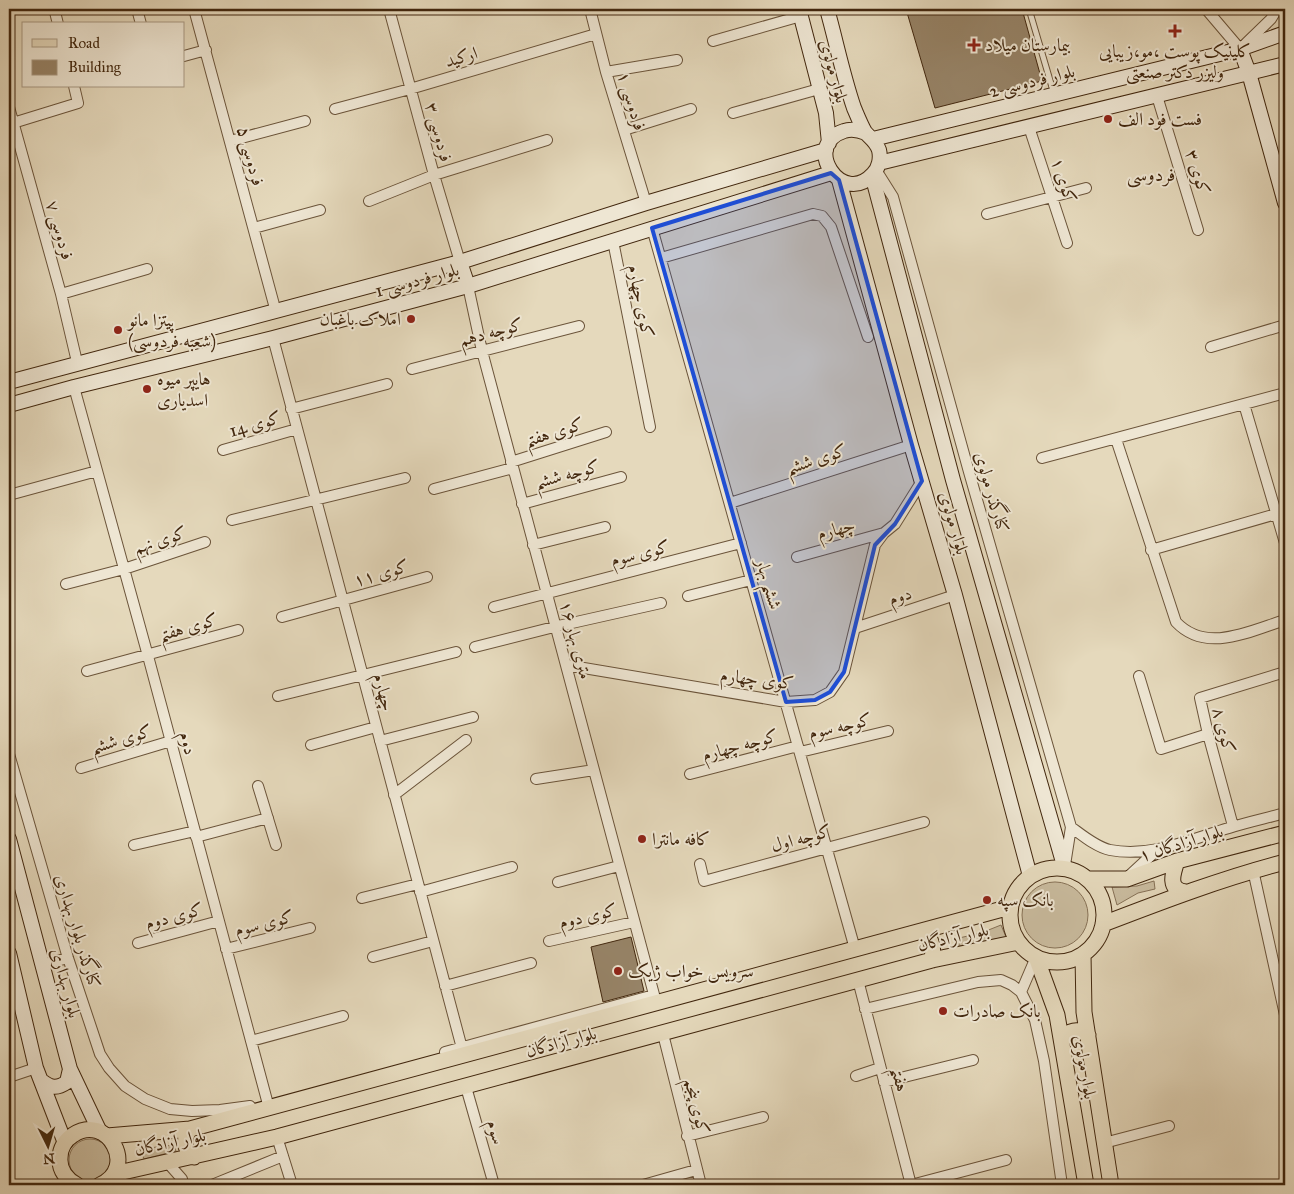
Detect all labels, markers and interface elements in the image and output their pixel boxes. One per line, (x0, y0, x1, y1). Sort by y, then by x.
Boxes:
legend (22, 22, 185, 88)
marker: کلینیک پوست ،مو،زیبایی ولیزر دکتر صنعتی (1168, 24, 1182, 38)
text: Road (68, 34, 100, 52)
place label: بیمارستان میلاد (985, 34, 1071, 56)
street label: بلوار مولوی (815, 37, 853, 105)
marker: بیمارستان میلاد (967, 38, 981, 52)
place label: کلینیک پوست ،مو،زیبایی ولیزر دکتر صنعتی (1099, 40, 1251, 85)
street label: ارکید (442, 42, 480, 72)
text: Building (68, 58, 122, 76)
street label: بلوار فردوسی 2 (987, 60, 1078, 104)
street label: فردوسی ۱ (611, 69, 651, 134)
street label: فردوسی ۳ (419, 100, 457, 165)
place label: فست فود الف (1118, 108, 1202, 130)
marker: فست فود الف (1102, 113, 1114, 125)
street label: فردوسی ۵ (231, 124, 269, 189)
street label: کوی ۳ (1181, 147, 1215, 197)
street label: کوی ۱ (1046, 155, 1082, 205)
district label: فردوسی (1127, 163, 1175, 188)
street label: فردوسی ۷ (39, 198, 79, 263)
street label: بلوار فردوسی 1 (373, 258, 462, 304)
street label: کوی چهارم (618, 263, 659, 340)
place label: املاک باغبان (319, 308, 401, 330)
place label: پیتزا مانو (شعبه فردوسی) (126, 309, 216, 354)
marker: املاک باغبان (405, 313, 417, 325)
street label: کوچه دهم (457, 313, 527, 357)
marker: پیتزا مانو (شعبه فردوسی) (112, 324, 124, 336)
place label: هایپر میوه اسدیاری (157, 368, 211, 411)
marker: هایپر میوه اسدیاری (141, 383, 153, 395)
street label: کوی 14 (227, 406, 283, 442)
street label: کوی هفتم (522, 413, 588, 458)
street label: کوی ششم (783, 439, 851, 486)
street label: کنارگذر مولوی (970, 449, 1016, 535)
street label: کوچه ششم (532, 455, 604, 500)
street label: بلوار مولوی (934, 489, 974, 557)
street label: چهارم (815, 513, 859, 549)
street label: کوی نهم (131, 521, 191, 565)
street label: کوی سوم (608, 535, 673, 576)
street label: ششم بهار (744, 554, 787, 614)
street label: کوی ۱۱ (351, 555, 411, 591)
street label: دوم (885, 582, 916, 615)
street label: ۱۶ متری بهار (554, 598, 597, 682)
street label: کوی هفتم (156, 608, 222, 653)
street label: کوی چهارم (718, 664, 795, 699)
street label: چهارم (364, 671, 400, 715)
street label: کوی ۸ (1208, 705, 1240, 755)
street label: کوچه سوم (806, 708, 875, 749)
street label: کوی ششم (88, 720, 156, 765)
street label: کوچه چهارم (700, 724, 782, 771)
street label: دوم (170, 729, 202, 758)
street label: کوچه اول (768, 819, 834, 859)
street label: بلوار آزادگان ۱ (1136, 820, 1226, 866)
place label: کافه مانترا (652, 828, 710, 850)
marker: کافه مانترا (636, 833, 648, 845)
street label: کنارگذر بلوار بهداری (50, 871, 106, 991)
place label: بانک سپه (997, 889, 1054, 912)
marker: بانک سپه (981, 894, 993, 906)
street label: کوی دوم (143, 898, 207, 939)
street label: کوی دوم (557, 899, 620, 938)
street label: کوی سوم (232, 905, 297, 946)
street label: بلوار آزادگان (915, 918, 991, 956)
street label: بلوار بهداری (46, 946, 86, 1020)
place label: سرویس خواب ژیک (628, 960, 754, 983)
marker: سرویس خواب ژیک (612, 965, 624, 977)
place label: بانک صادرات (953, 1000, 1041, 1022)
marker: بانک صادرات (937, 1005, 949, 1017)
street label: بلوار آزادگان (523, 1022, 599, 1062)
street label: بلوار مولوی (1069, 1033, 1101, 1101)
street label: هفتم (880, 1064, 914, 1095)
street label: کوی پنجم (674, 1076, 715, 1138)
street label: سوم (477, 1117, 510, 1148)
north arrow (22, 1122, 72, 1172)
street label: بلوار آزادگان (132, 1124, 208, 1160)
text: N (42, 1149, 56, 1167)

